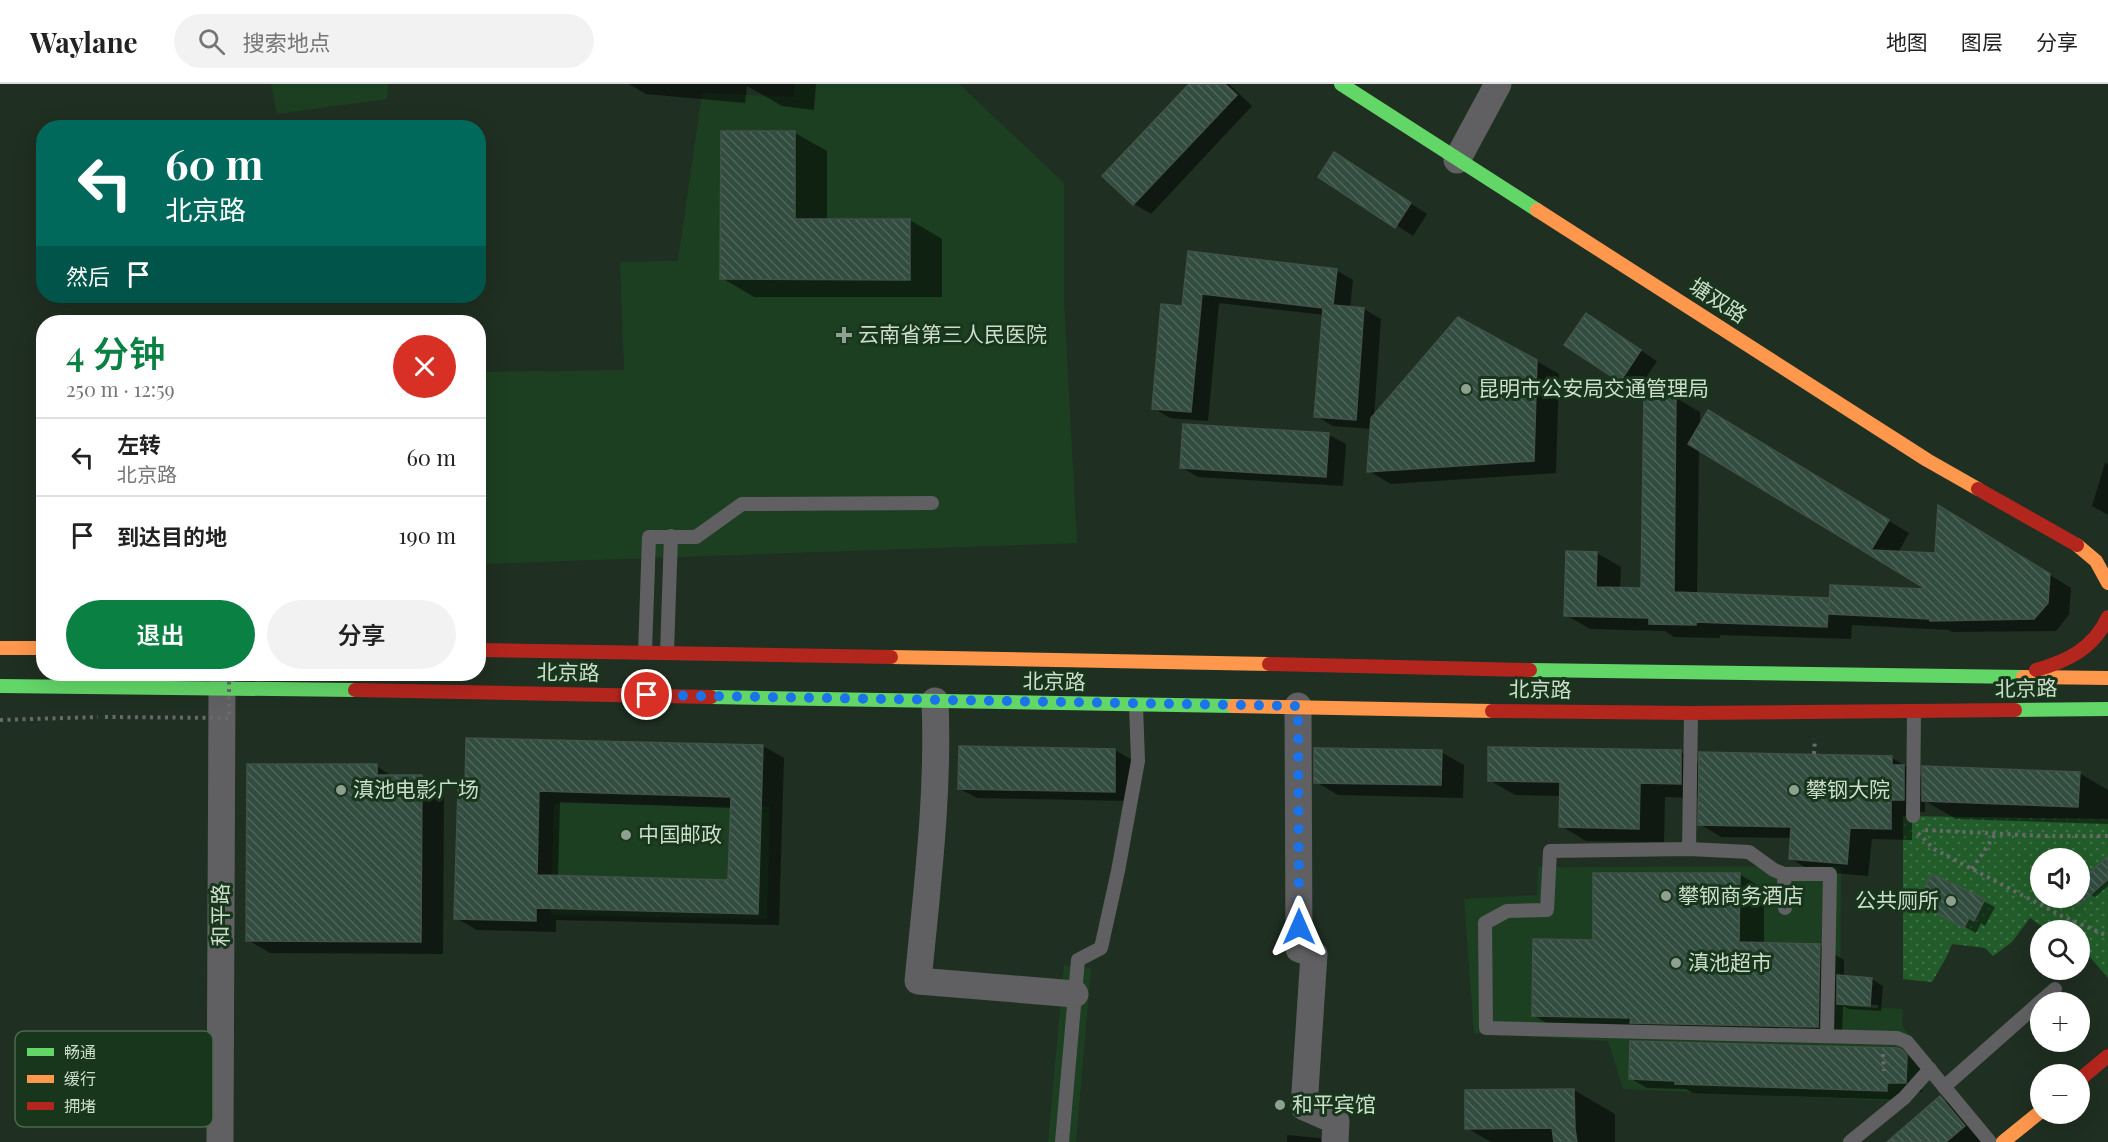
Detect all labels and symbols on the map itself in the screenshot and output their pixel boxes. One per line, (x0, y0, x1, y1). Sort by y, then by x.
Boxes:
street label: 塘双路 (1685, 270, 1753, 328)
place label: 云南省第三人民医院 (858, 319, 1047, 347)
marker: 云南省第三人民医院 (835, 326, 853, 344)
place label: 昆明市公安局交通管理局 (1478, 373, 1709, 401)
marker: 昆明市公安局交通管理局 (1459, 382, 1473, 396)
street label: 北京路 (536, 656, 600, 686)
street label: 北京路 (1022, 665, 1086, 695)
pin (621, 669, 672, 720)
street label: 北京路 (1994, 672, 2058, 702)
street label: 北京路 (1508, 673, 1572, 703)
place label: 滇池电影广场 (353, 774, 479, 802)
place label: 攀钢大院 (1806, 774, 1890, 802)
marker: 滇池电影广场 (334, 783, 348, 797)
marker: 攀钢大院 (1787, 783, 1801, 797)
place label: 中国邮政 (638, 819, 722, 847)
marker: 中国邮政 (619, 828, 633, 842)
place label: 攀钢商务酒店 (1678, 880, 1804, 908)
street label: 和平路 (205, 884, 233, 947)
place label: 公共厕所 (1855, 885, 1939, 913)
marker: 攀钢商务酒店 (1659, 889, 1673, 903)
marker: 公共厕所 (1944, 894, 1958, 908)
position arrow (1267, 895, 1331, 959)
place label: 滇池超市 (1688, 947, 1772, 975)
marker: 滇池超市 (1669, 956, 1683, 970)
legend (15, 1031, 213, 1127)
text: 畅通 (64, 1041, 96, 1062)
text: 缓行 (64, 1068, 96, 1089)
place label: 和平宾馆 (1292, 1089, 1376, 1117)
text: 拥堵 (64, 1095, 96, 1116)
marker: 和平宾馆 (1273, 1098, 1287, 1112)

